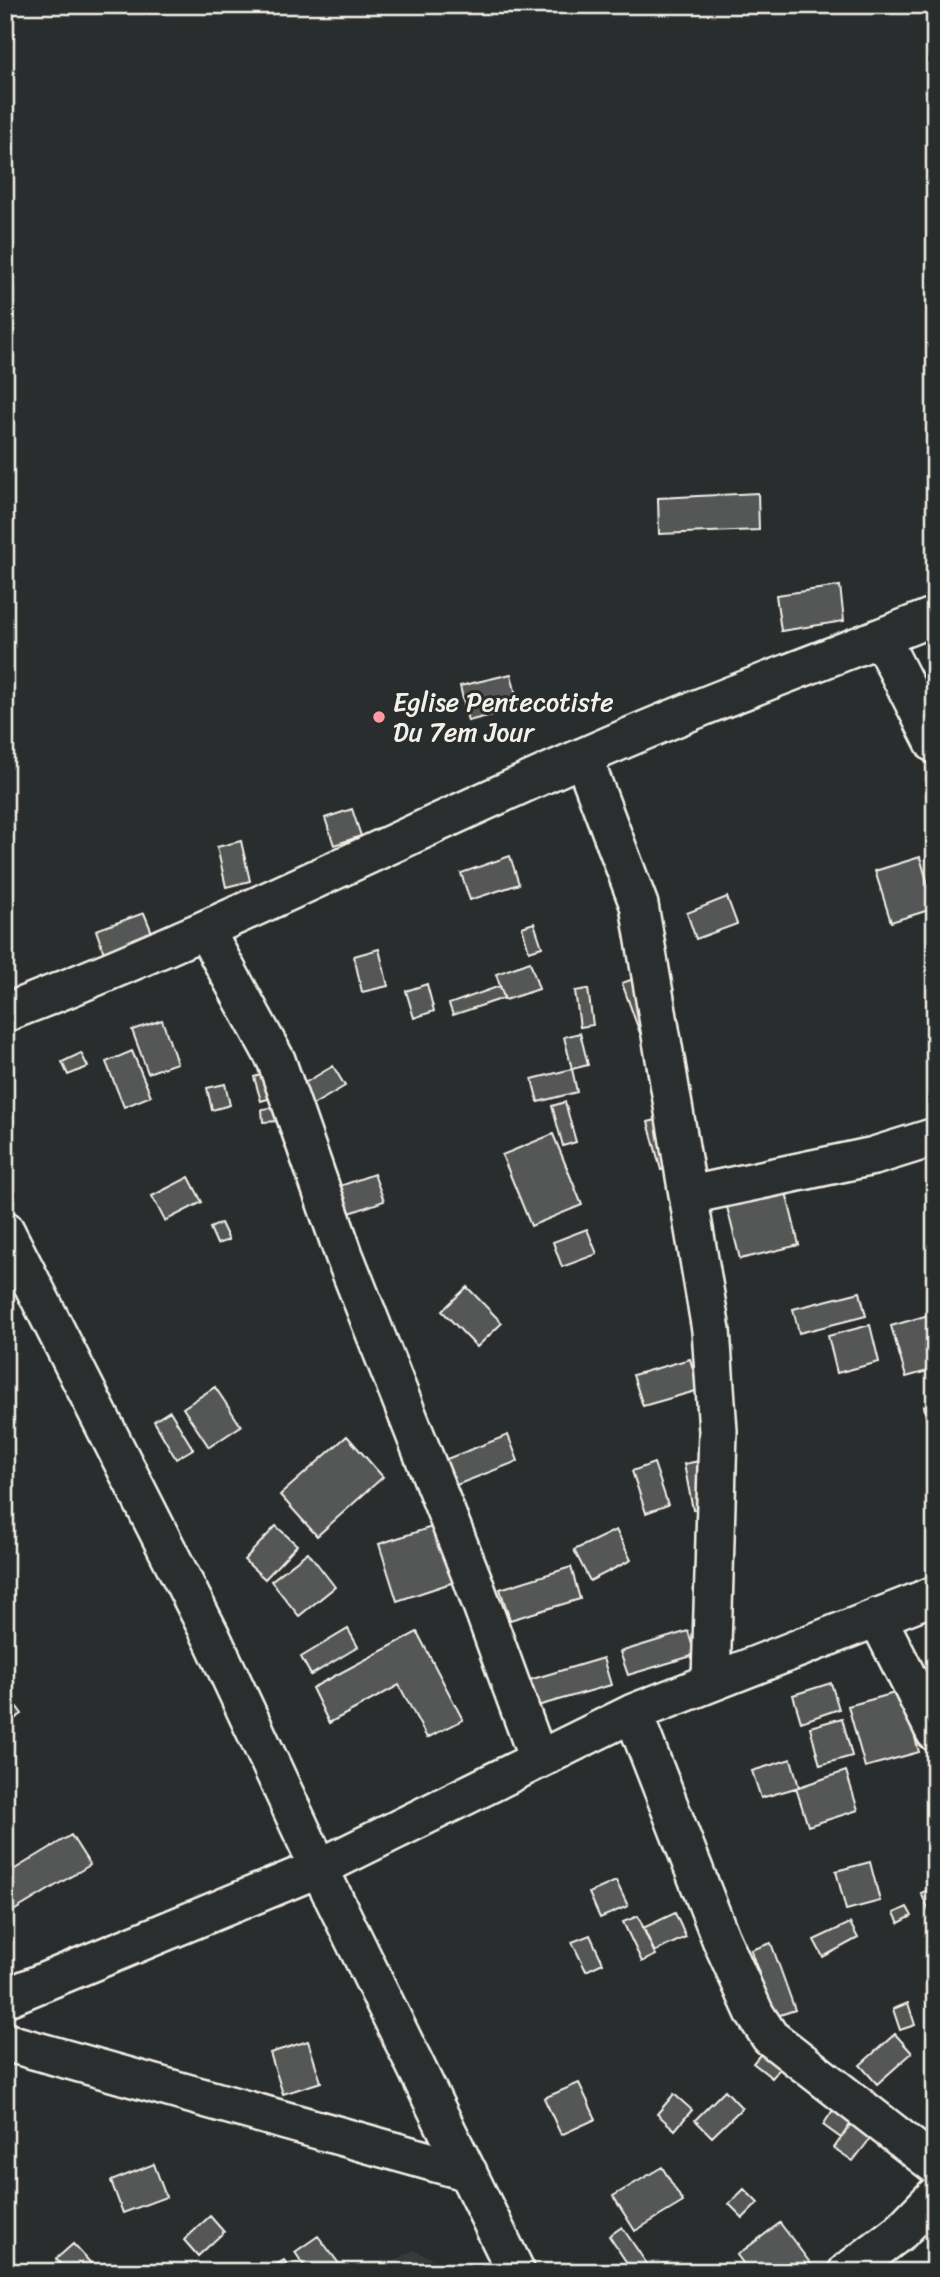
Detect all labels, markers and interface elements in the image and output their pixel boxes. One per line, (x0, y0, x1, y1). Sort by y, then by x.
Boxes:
place label: Eglise Pentecotiste Du 7em Jour (393, 679, 614, 755)
marker: Eglise Pentecotiste Du 7em Jour (371, 709, 387, 725)

